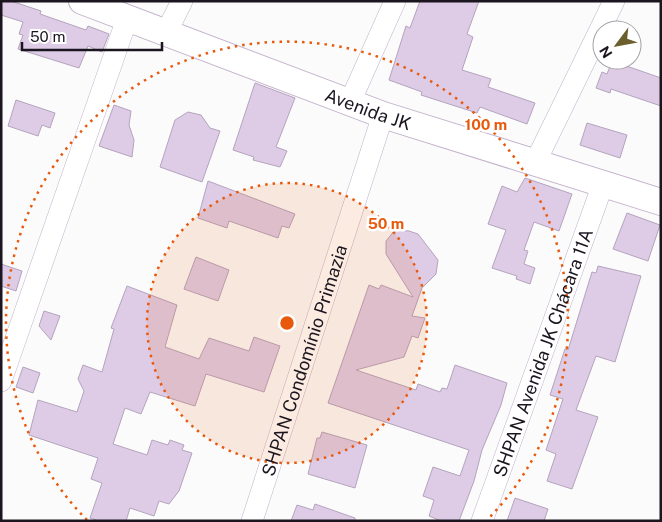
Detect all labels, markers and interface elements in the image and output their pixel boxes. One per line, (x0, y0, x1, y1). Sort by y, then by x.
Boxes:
scale bar (22, 20, 162, 52)
north arrow (592, 20, 642, 70)
text: 50 m (30, 28, 65, 45)
text: N (596, 43, 616, 61)
street label: Avenida JK (322, 84, 414, 134)
text: 100 m (465, 116, 507, 133)
text: 50 m (368, 215, 404, 232)
street label: SHPAN Avenida JK Chácara 11A (488, 225, 597, 479)
street label: SHPAN Condomínio Primazia (257, 242, 351, 478)
centre of rings (278, 314, 296, 332)

